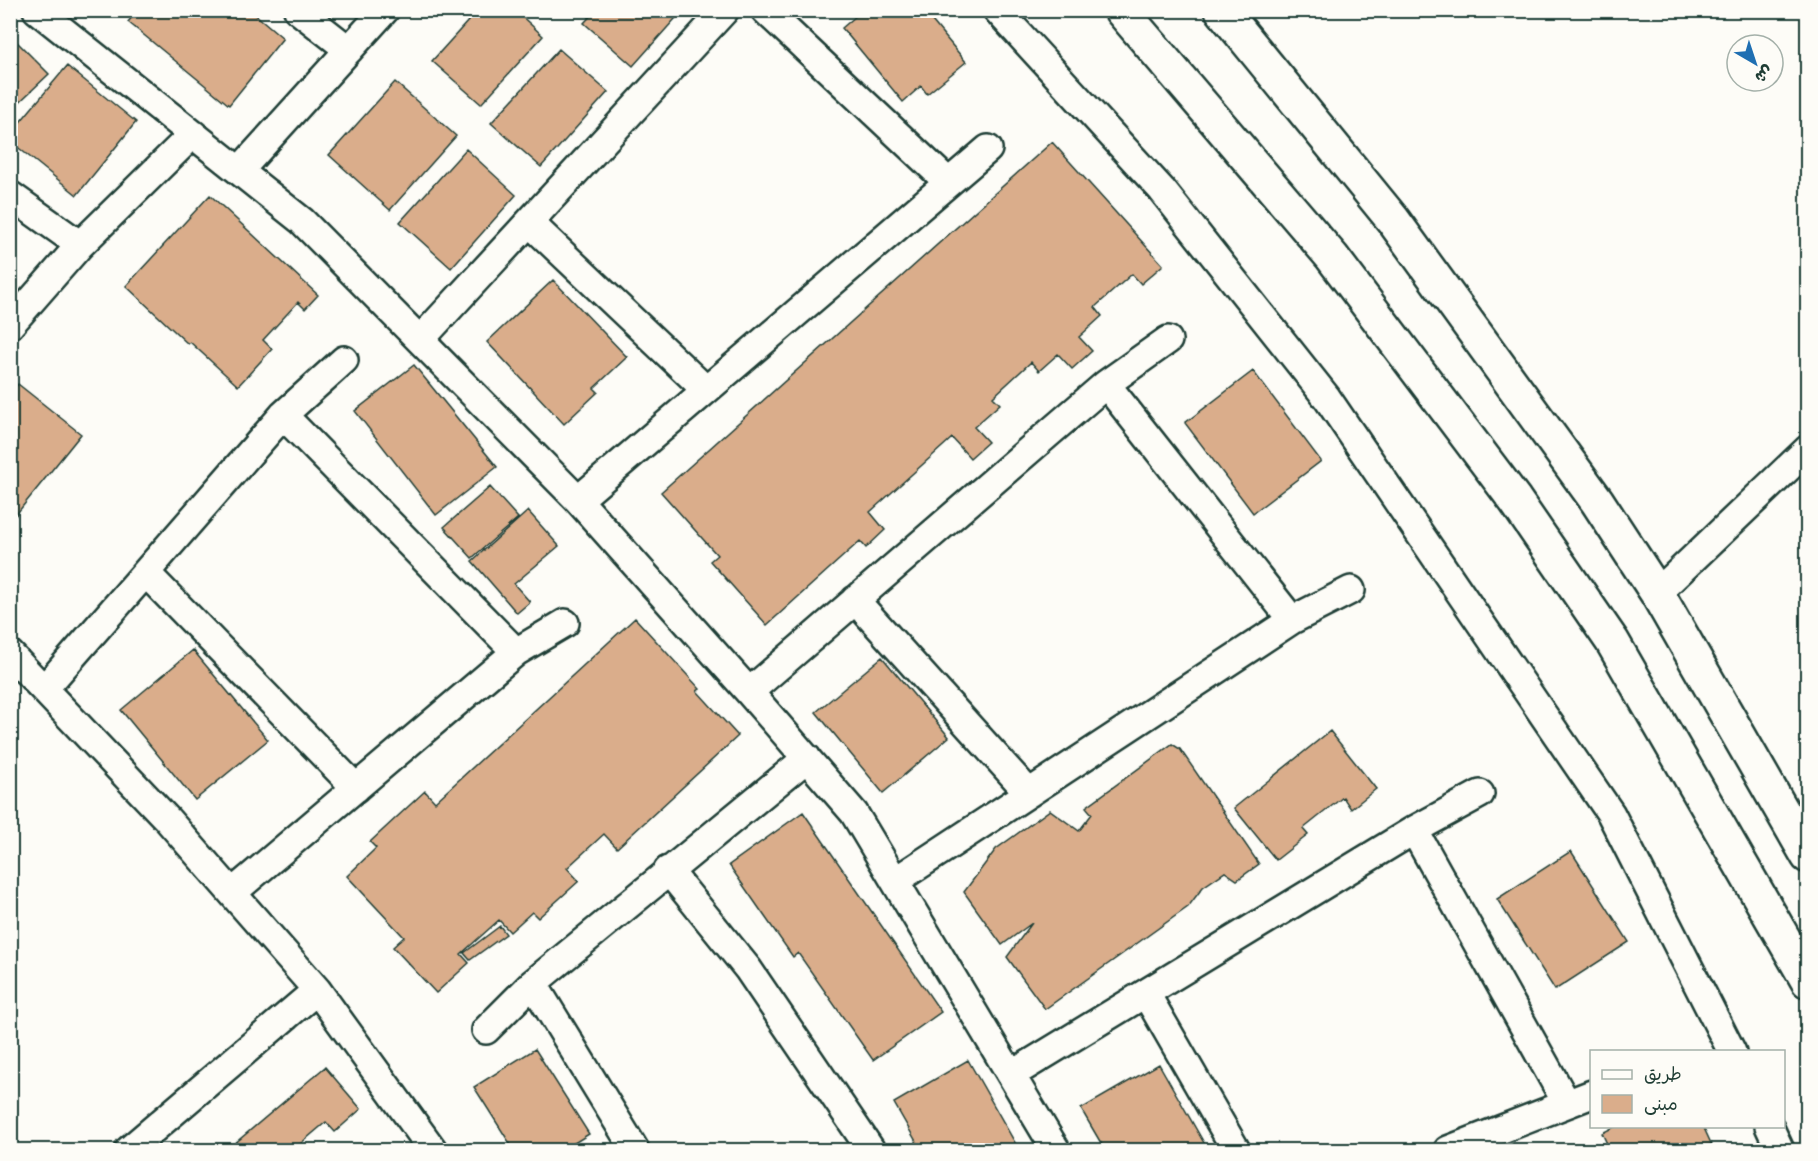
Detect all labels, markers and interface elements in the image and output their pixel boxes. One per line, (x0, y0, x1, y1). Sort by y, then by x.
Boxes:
north arrow (1725, 33, 1785, 93)
text: ش (1749, 58, 1778, 89)
legend (1590, 1050, 1785, 1128)
text: طريق (1644, 1061, 1682, 1090)
text: مبنى (1644, 1091, 1678, 1120)

